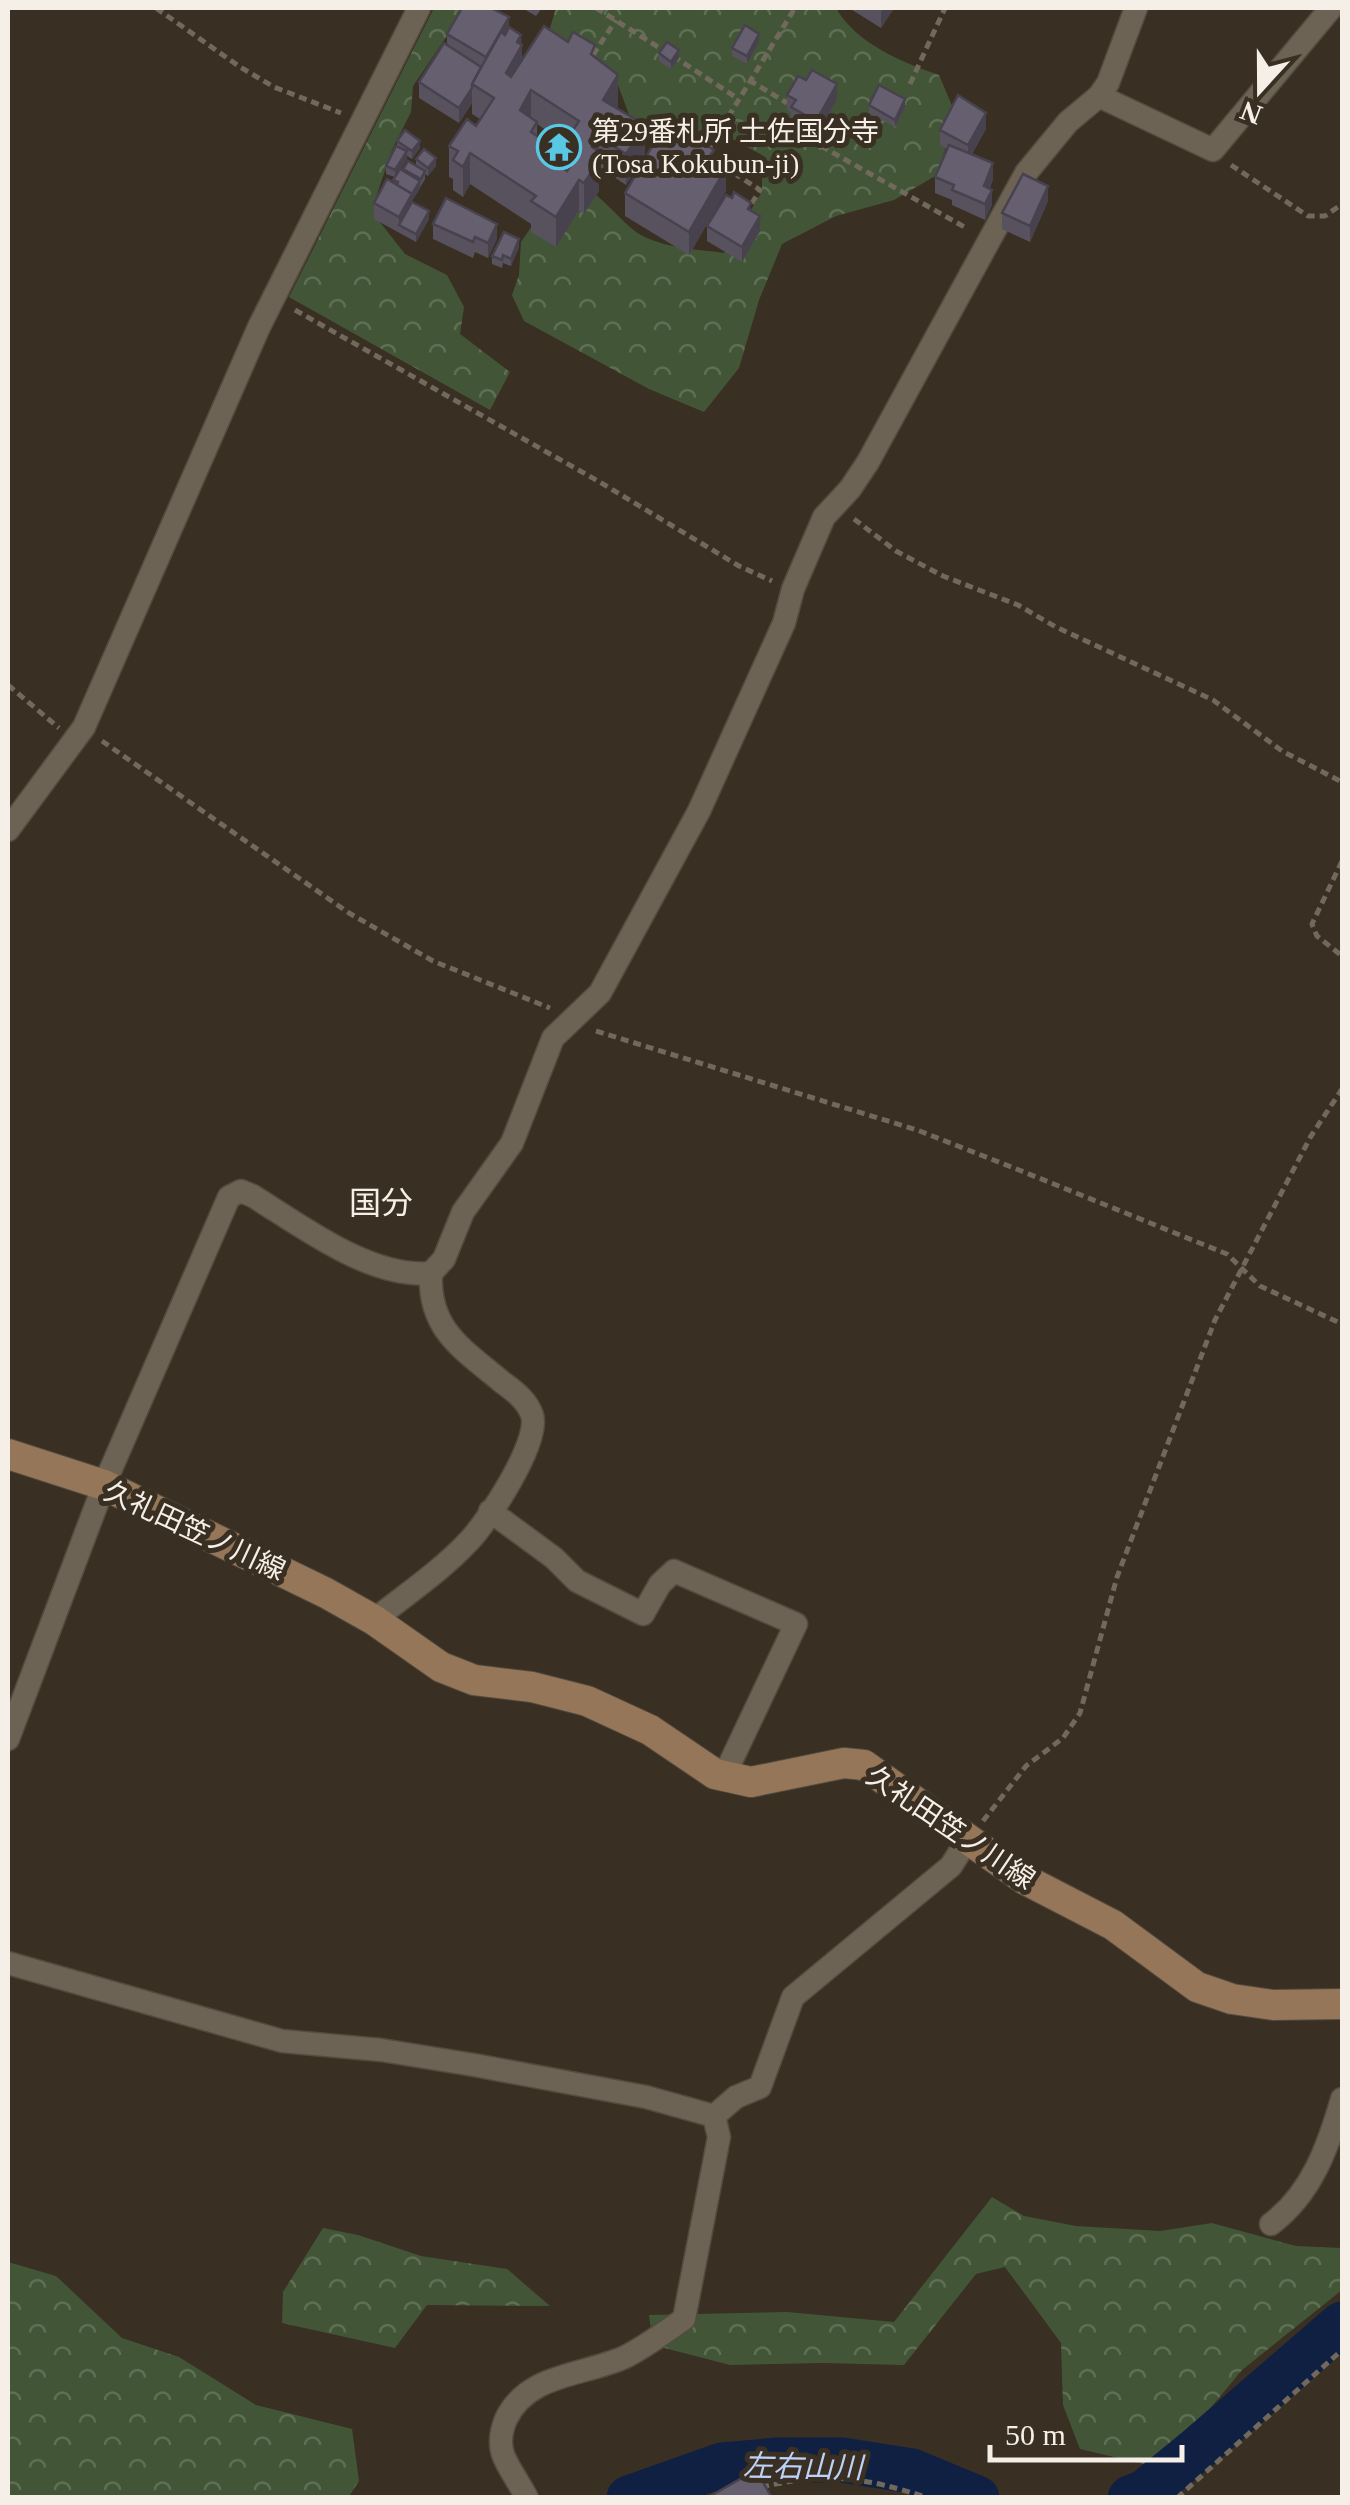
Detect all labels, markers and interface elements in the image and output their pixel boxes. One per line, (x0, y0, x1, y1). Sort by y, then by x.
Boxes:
north arrow (1210, 40, 1310, 140)
text: N (1236, 95, 1266, 131)
place label: 第29番札所 土佐国分寺 (Tosa Kokubun-ji) (592, 116, 879, 179)
temple icon: 第29番札所 土佐国分寺 (Tosa Kokubun-ji) (536, 124, 582, 170)
district label: 国分 (349, 1185, 413, 1221)
street label: 久礼田笠ノ川線 (99, 1475, 290, 1586)
street label: 久礼田笠ノ川線 (861, 1760, 1041, 1895)
scale bar (990, 2400, 1182, 2462)
text: 50 m (1005, 2418, 1066, 2451)
water label: 左右山川 (743, 2449, 866, 2484)

